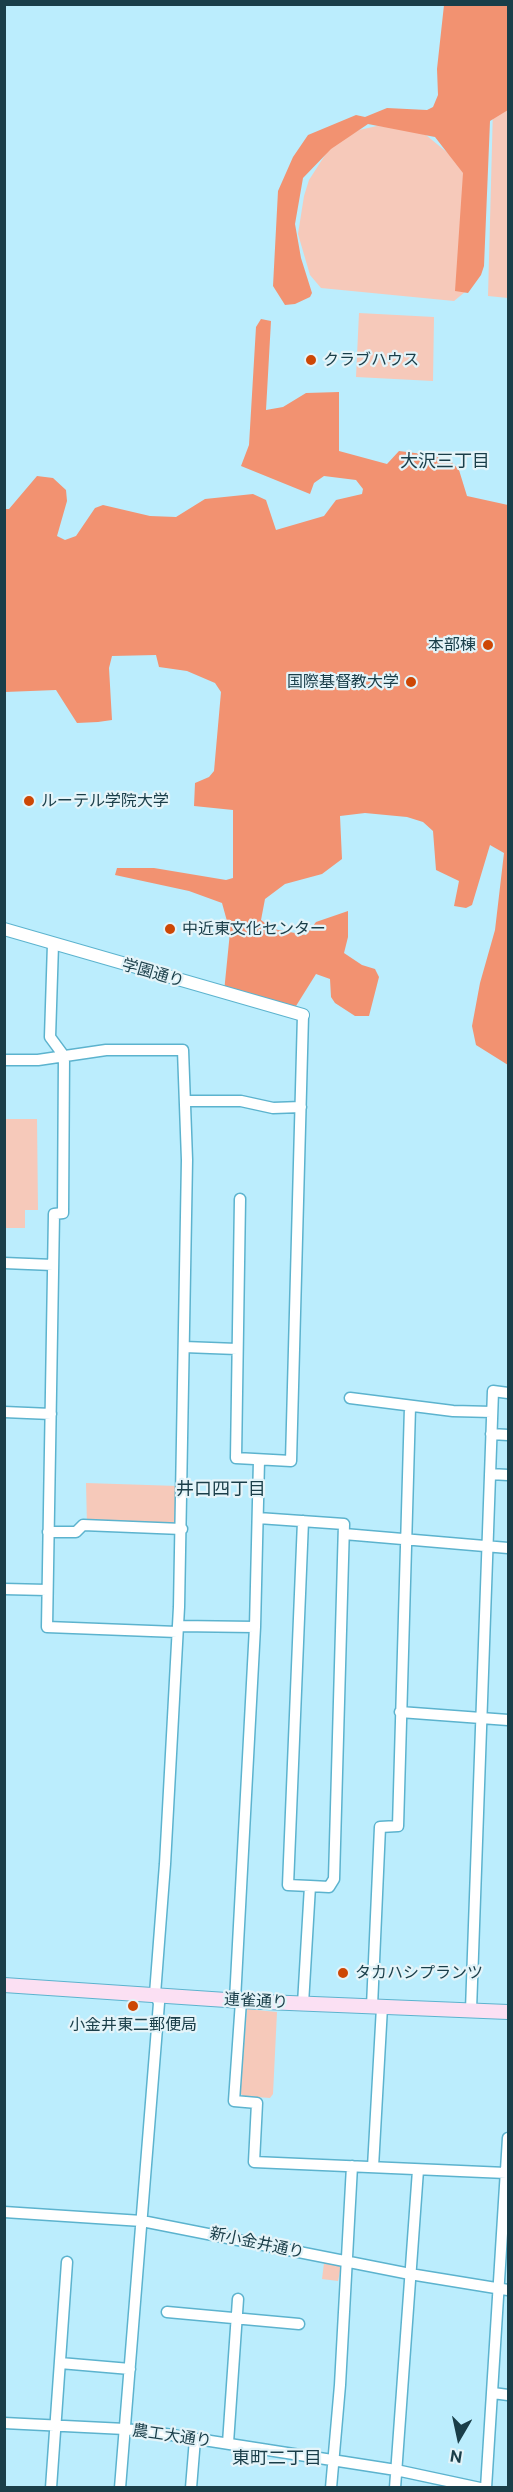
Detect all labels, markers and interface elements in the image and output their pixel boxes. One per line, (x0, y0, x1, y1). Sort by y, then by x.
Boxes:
place label: クラブハウス (323, 350, 419, 370)
marker: クラブハウス (304, 353, 318, 367)
district label: 大沢三丁目 (400, 450, 490, 472)
place label: 本部棟 (428, 635, 476, 655)
marker: 本部棟 (481, 638, 495, 652)
place label: 国際基督教大学 (287, 672, 399, 692)
marker: 国際基督教大学 (404, 675, 418, 689)
place label: ルーテル学院大学 (41, 791, 169, 811)
marker: ルーテル学院大学 (22, 794, 36, 808)
place label: 中近東文化センター (182, 919, 326, 939)
marker: 中近東文化センター (163, 922, 177, 936)
street label: 学園通り (120, 955, 186, 991)
district label: 井口四丁目 (176, 1478, 266, 1500)
place label: タカハシプランツ (355, 1963, 483, 1983)
marker: タカハシプランツ (336, 1966, 350, 1980)
street label: 連雀通り (224, 1990, 288, 2012)
marker: 小金井東二郵便局 (126, 1999, 140, 2013)
place label: 小金井東二郵便局 (69, 2015, 197, 2035)
street label: 新小金井通り (208, 2224, 306, 2262)
north arrow (429, 2408, 489, 2468)
street label: 農工大通り (131, 2421, 213, 2451)
text: N (448, 2446, 464, 2467)
district label: 東町二丁目 (232, 2447, 322, 2469)

